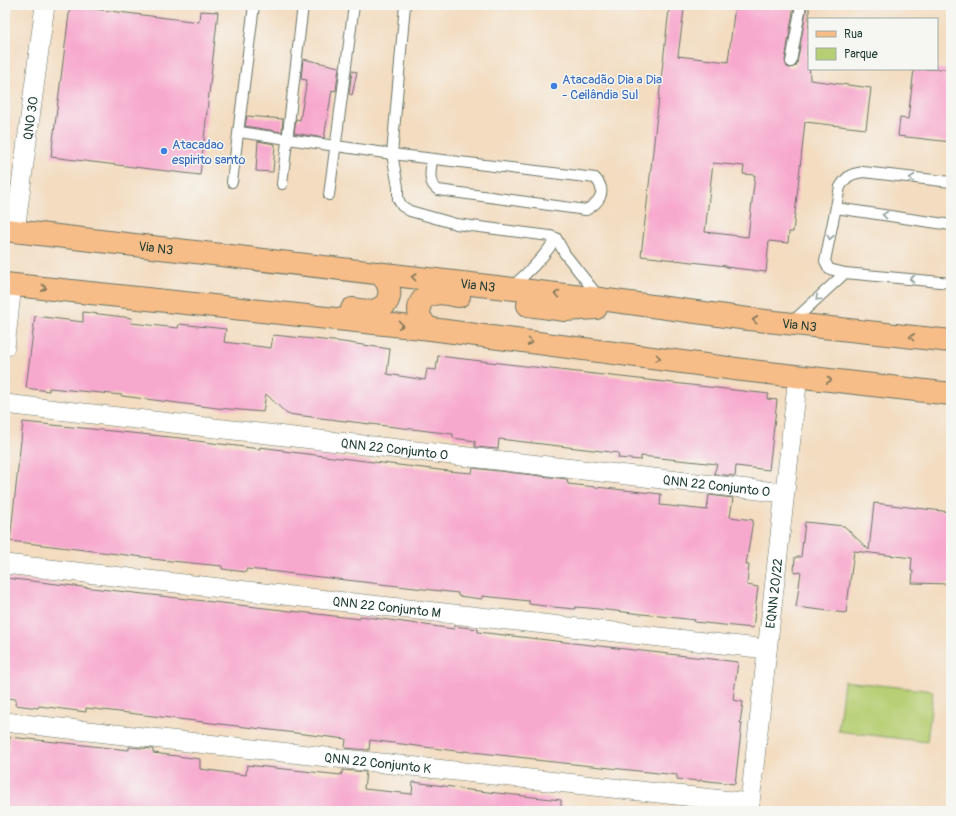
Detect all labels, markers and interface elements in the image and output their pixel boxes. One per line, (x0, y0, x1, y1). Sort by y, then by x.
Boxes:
legend (808, 18, 938, 70)
text: Rua (844, 27, 863, 42)
text: Parque (844, 47, 878, 62)
place label: Atacadão Dia a Dia - Ceilândia Sul (562, 72, 662, 103)
marker: Atacadão Dia a Dia - Ceilândia Sul (549, 81, 559, 91)
street label: QNO 30 (20, 95, 42, 141)
place label: Atacadao espirito santo (172, 137, 246, 168)
marker: Atacadao espirito santo (159, 146, 169, 156)
one-way arrow (909, 174, 915, 183)
one-way arrow (882, 211, 888, 220)
one-way arrow (826, 234, 834, 240)
street label: Via N3 (138, 239, 174, 258)
one-way arrow (411, 273, 417, 282)
one-way arrow (909, 275, 915, 284)
street label: Via N3 (459, 276, 496, 296)
one-way arrow (41, 283, 47, 292)
one-way arrow (554, 289, 560, 298)
one-way arrow (815, 293, 823, 301)
one-way arrow (752, 315, 758, 324)
street label: Via N3 (781, 316, 818, 335)
one-way arrow (397, 321, 404, 330)
one-way arrow (909, 333, 915, 342)
one-way arrow (526, 337, 533, 346)
one-way arrow (655, 354, 661, 363)
one-way arrow (826, 375, 832, 384)
street label: QNN 22 Conjunto O (340, 435, 449, 464)
street label: QNN 22 Conjunto O (662, 472, 771, 500)
street label: EQNN 20/22 (763, 558, 786, 629)
street label: QNN 22 Conjunto M (331, 594, 442, 622)
street label: QNN 22 Conjunto K (323, 750, 432, 777)

